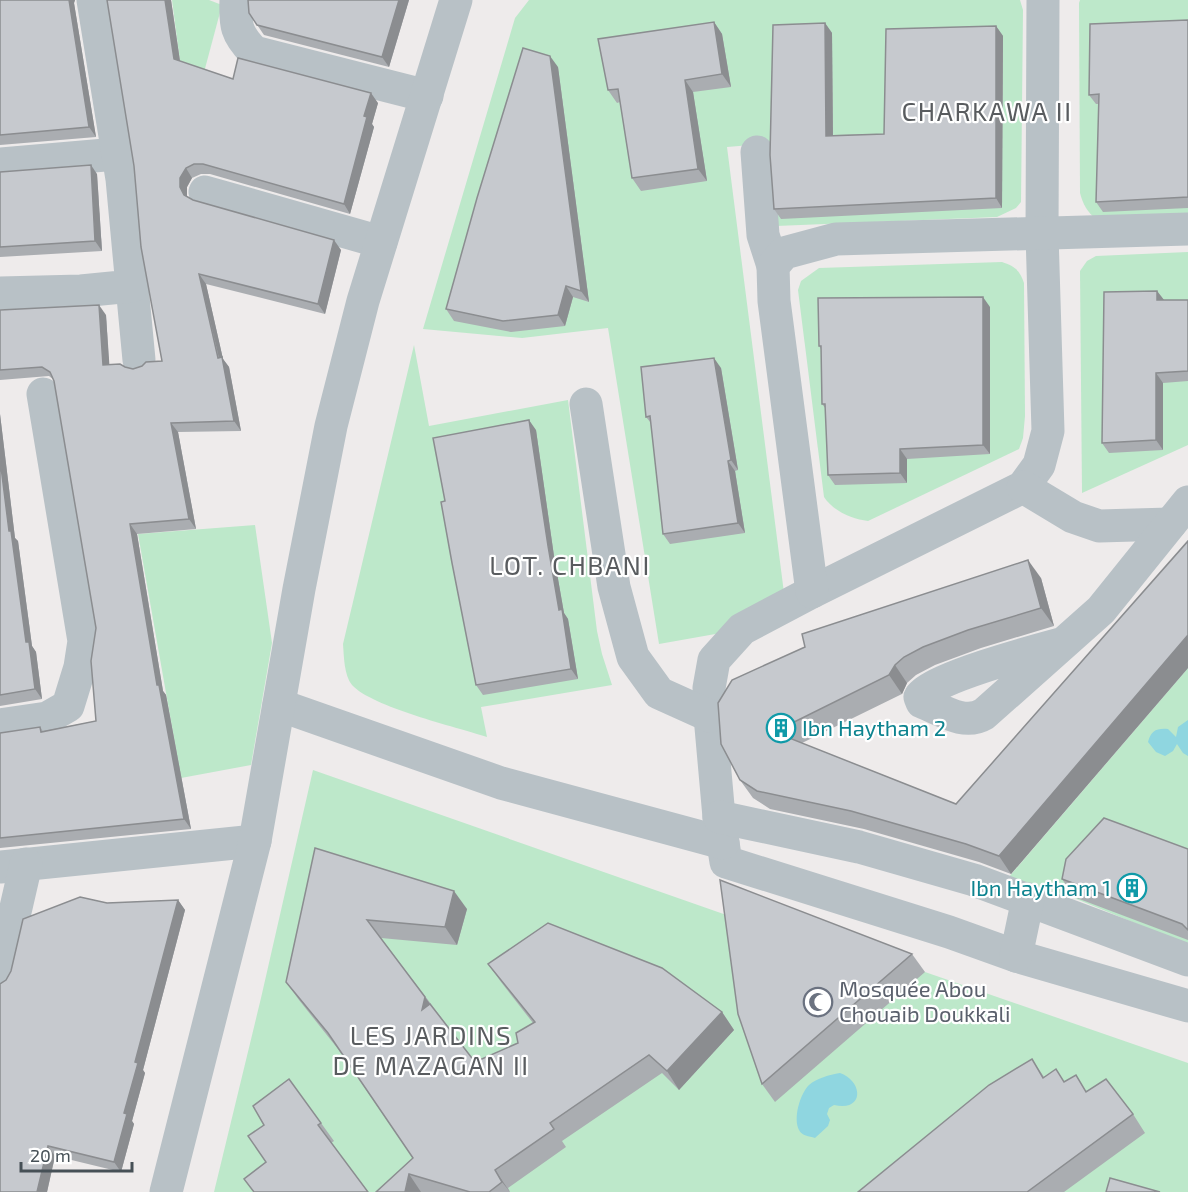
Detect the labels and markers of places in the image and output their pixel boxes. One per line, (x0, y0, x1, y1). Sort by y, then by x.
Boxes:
building icon: Ibn Haytham 2 (765, 712, 797, 744)
place label: Ibn Haytham 2 (802, 714, 946, 740)
building icon: Ibn Haytham 1 (1116, 872, 1148, 904)
place label: Ibn Haytham 1 (970, 874, 1111, 900)
place label: Mosquée Abou Chouaib Doukkali (839, 975, 1010, 1026)
mosque icon: Mosquée Abou Chouaib Doukkali (802, 986, 834, 1018)

